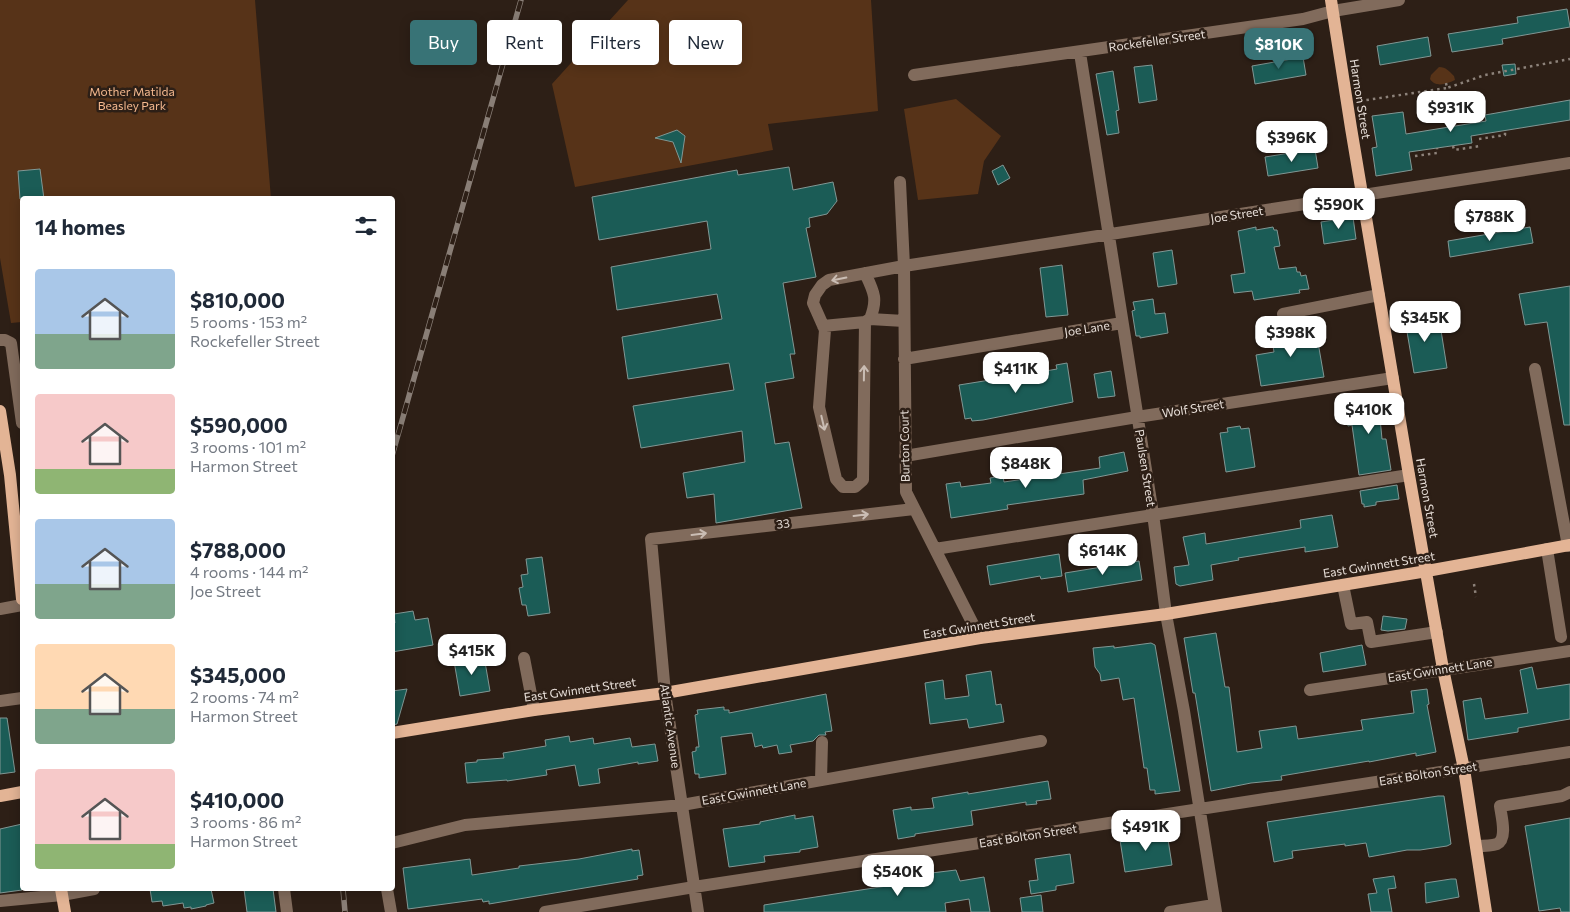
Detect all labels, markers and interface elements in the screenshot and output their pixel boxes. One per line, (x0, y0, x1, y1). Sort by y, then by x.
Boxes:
chip: Buy (410, 20, 477, 65)
chip: Rent (487, 20, 562, 65)
chip: Filters (572, 20, 659, 65)
chip: New (669, 20, 742, 65)
street label: Rockefeller Street (1108, 26, 1206, 54)
pin: $810K (1244, 28, 1314, 70)
text: $810K (1255, 34, 1303, 53)
street label: Harmon Street (1348, 58, 1374, 140)
park label: Mother Matilda Beasley Park (89, 84, 175, 112)
pin: $931K (1416, 90, 1486, 133)
text: $931K (1428, 97, 1474, 116)
pin: $396K (1257, 120, 1327, 163)
text: $396K (1267, 127, 1317, 146)
pin: $590K (1304, 188, 1374, 230)
text: $590K (1314, 194, 1364, 213)
pin: $788K (1455, 200, 1525, 242)
street label: Joe Street (1209, 203, 1264, 226)
text: $788K (1466, 206, 1514, 225)
icon: filters (352, 212, 380, 240)
text: 14 homes (35, 214, 125, 239)
one-way arrow (831, 274, 847, 284)
text: $810,000 (190, 287, 285, 312)
icon: home (75, 289, 135, 349)
pin: $345K (1390, 300, 1460, 343)
text: $345K (1401, 307, 1449, 326)
text: 5 rooms · 153 m² (190, 312, 307, 331)
pin: $398K (1256, 316, 1326, 358)
street label: Joe Lane (1063, 318, 1111, 339)
text: $398K (1266, 322, 1316, 341)
text: Rockefeller Street (190, 331, 320, 350)
pin: $411K (981, 352, 1051, 394)
text: $411K (994, 358, 1038, 377)
one-way arrow (859, 365, 869, 382)
pin: $410K (1334, 392, 1404, 435)
street label: Wolf Street (1161, 396, 1225, 420)
text: $410K (1345, 399, 1393, 418)
street label: Burton Court (896, 410, 912, 482)
text: $590,000 (190, 412, 288, 437)
icon: home (75, 414, 135, 474)
one-way arrow (819, 415, 828, 431)
street label: Paulsen Street (1133, 428, 1159, 508)
text: 3 rooms · 101 m² (190, 437, 306, 456)
pin: $848K (991, 446, 1061, 489)
text: $848K (1001, 453, 1051, 472)
text: Harmon Street (190, 456, 298, 475)
street label: Harmon Street (1414, 457, 1442, 539)
one-way arrow (853, 510, 869, 520)
street label: 33 (775, 515, 791, 531)
one-way arrow (691, 529, 707, 539)
pin: $614K (1068, 534, 1138, 576)
text: $788,000 (190, 537, 286, 562)
icon: home (75, 539, 135, 599)
text: $614K (1079, 540, 1127, 559)
street label: East Gwinnett Street (1322, 548, 1436, 580)
text: 4 rooms · 144 m² (190, 562, 309, 581)
text: Joe Street (190, 581, 261, 600)
street label: East Gwinnett Street (922, 609, 1036, 641)
pin: $415K (437, 634, 507, 676)
text: $415K (449, 640, 495, 659)
street label: East Gwinnett Lane (1387, 654, 1493, 684)
text: $345,000 (190, 662, 286, 687)
icon: home (75, 664, 135, 724)
street label: East Gwinnett Street (523, 674, 637, 704)
street label: Atlantic Avenue (658, 683, 684, 769)
text: 2 rooms · 74 m² (190, 687, 299, 706)
text: Harmon Street (190, 706, 298, 725)
street label: East Bolton Street (1378, 758, 1478, 788)
street label: East Gwinnett Lane (701, 775, 807, 807)
text: $410,000 (190, 787, 284, 812)
icon: home (75, 789, 135, 849)
pin: $491K (1111, 810, 1181, 852)
text: 3 rooms · 86 m² (190, 812, 301, 831)
text: $491K (1122, 816, 1170, 835)
street label: East Bolton Street (978, 820, 1078, 850)
text: Harmon Street (190, 831, 298, 850)
pin: $540K (863, 854, 933, 897)
text: $540K (873, 861, 923, 880)

